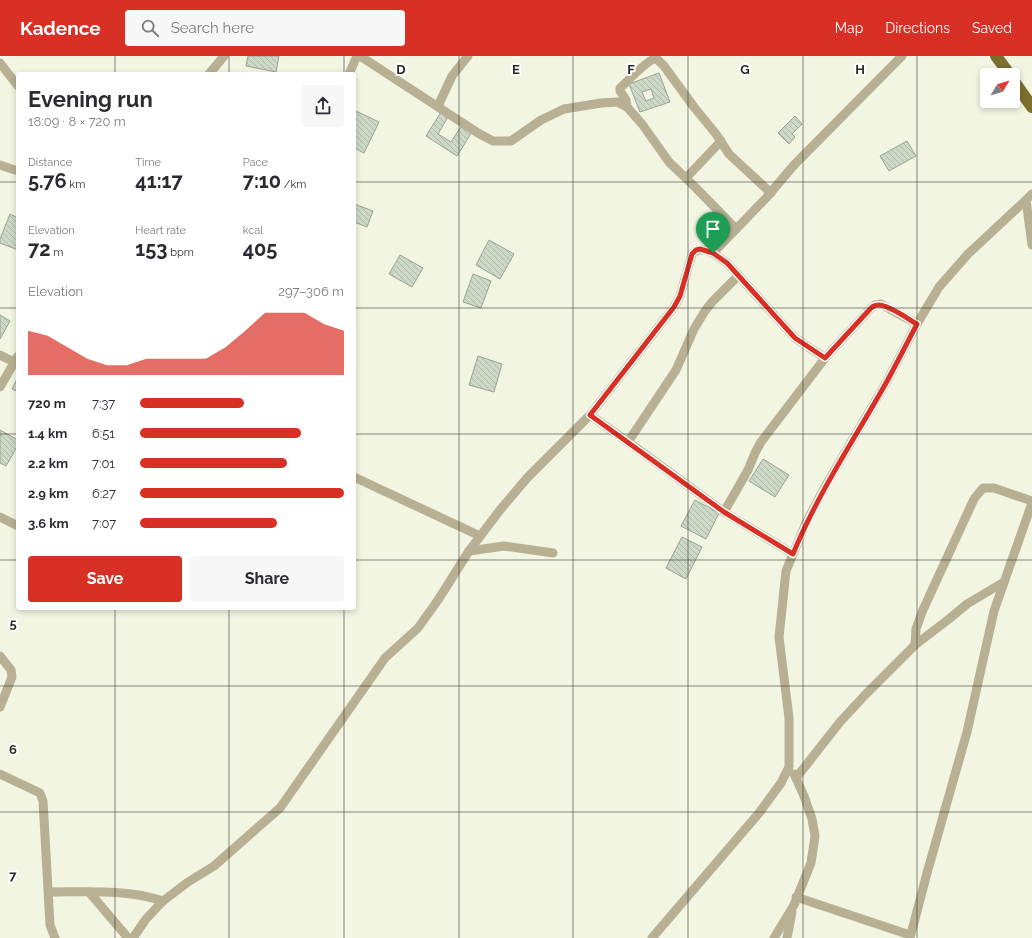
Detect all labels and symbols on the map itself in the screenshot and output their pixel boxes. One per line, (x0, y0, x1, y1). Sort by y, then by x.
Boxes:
text: D (396, 62, 406, 77)
text: E (512, 62, 520, 77)
text: F (627, 62, 635, 77)
text: G (740, 62, 750, 77)
text: H (855, 62, 865, 77)
north arrow (980, 68, 1020, 108)
pin (696, 212, 730, 253)
text: 5 (9, 616, 17, 631)
text: 6 (9, 742, 17, 757)
text: 7 (9, 868, 17, 883)

